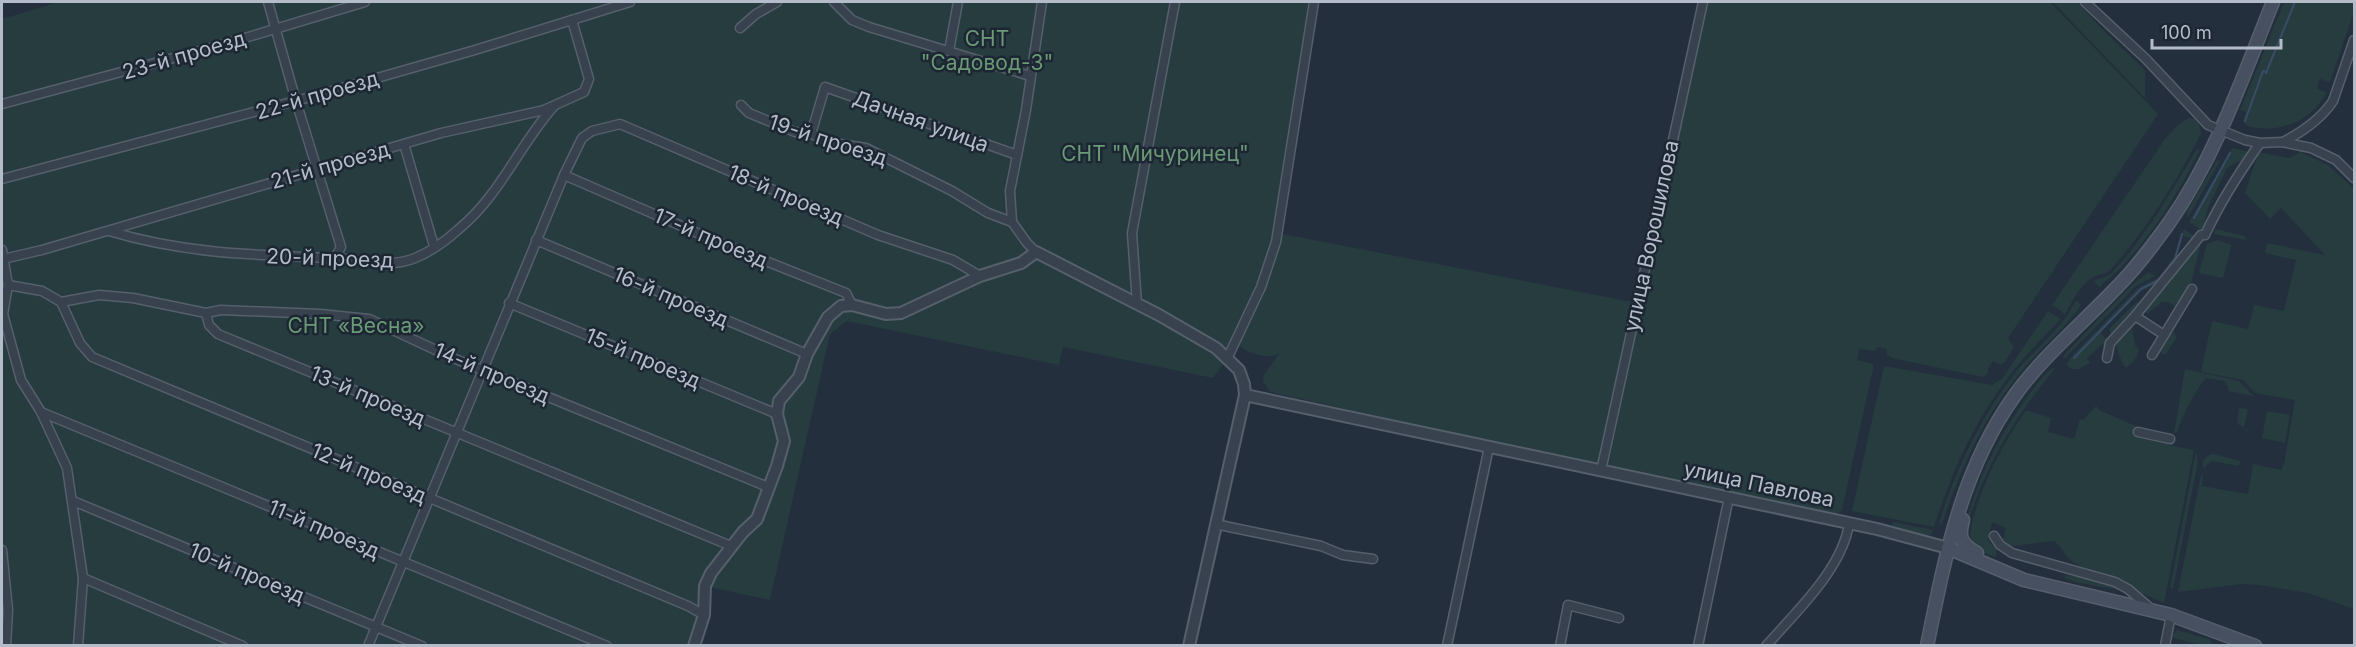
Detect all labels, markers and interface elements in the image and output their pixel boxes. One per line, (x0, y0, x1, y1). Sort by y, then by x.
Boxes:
scale bar (2152, 12, 2281, 50)
text: 100 m (2161, 22, 2212, 43)
street label: 23-й проезд (119, 25, 249, 85)
park label: СНТ "Садовод-3" (921, 26, 1053, 75)
street label: 22-й проезд (252, 65, 382, 125)
street label: Дачная улица (850, 85, 992, 157)
street label: 19-й проезд (766, 109, 890, 171)
street label: 21-й проезд (267, 136, 393, 194)
street label: улица Ворошилова (1618, 138, 1684, 334)
park label: СНТ "Мичуринец" (1061, 141, 1249, 166)
street label: 18-й проезд (724, 159, 848, 231)
street label: 17-й проезд (650, 203, 772, 273)
street label: 20-й проезд (266, 243, 394, 273)
street label: 16-й проезд (609, 261, 733, 333)
park label: СНТ «Весна» (287, 313, 425, 338)
street label: 15-й проезд (582, 322, 704, 394)
street label: 14-й проезд (430, 337, 554, 409)
street label: 13-й проезд (306, 360, 430, 432)
street label: 12-й проезд (308, 437, 430, 509)
street label: улица Павлова (1681, 456, 1837, 512)
street label: 11-й проезд (264, 494, 384, 564)
street label: 10-й проезд (185, 537, 309, 609)

